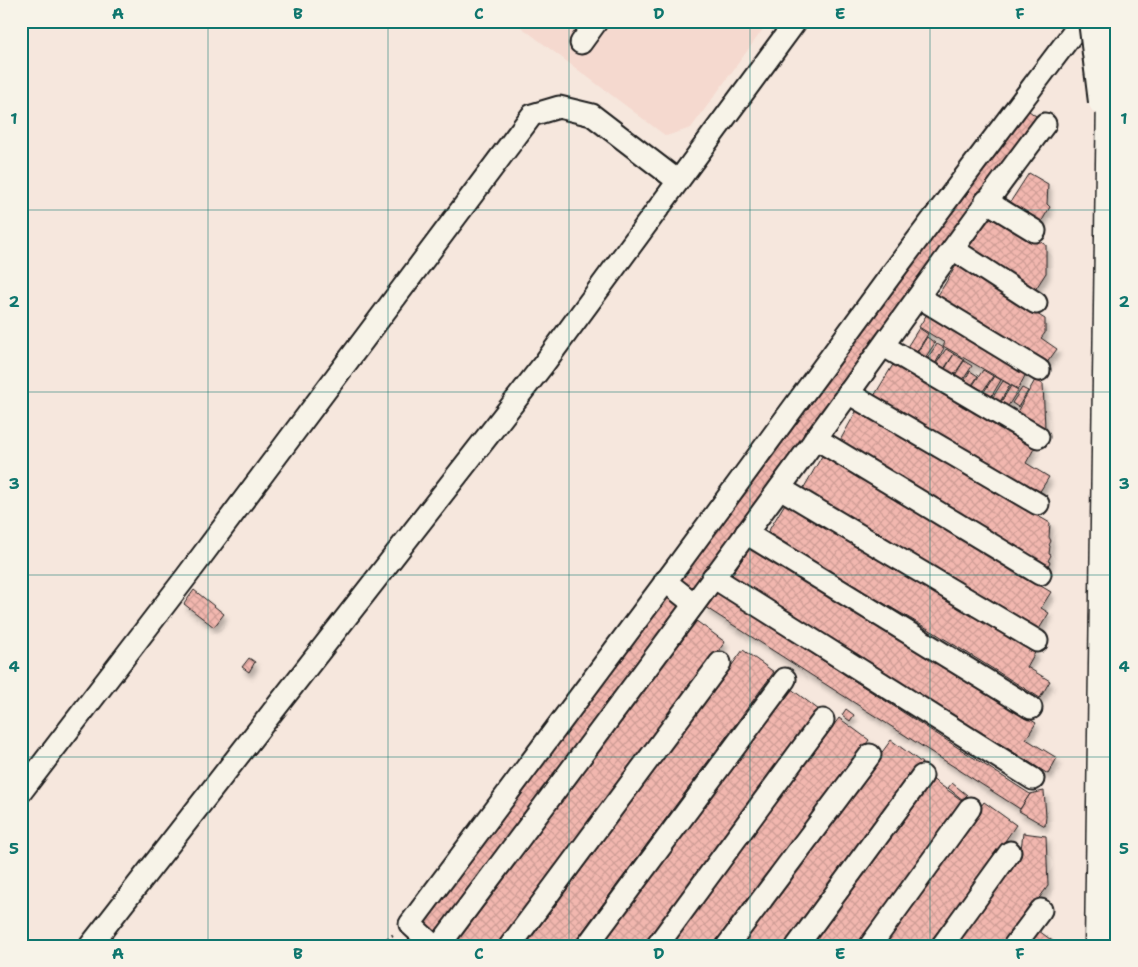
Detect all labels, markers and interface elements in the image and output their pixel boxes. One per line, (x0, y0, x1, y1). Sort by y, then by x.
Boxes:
text: A (112, 3, 124, 24)
text: B (293, 3, 303, 24)
text: C (474, 3, 484, 24)
text: D (653, 3, 665, 24)
text: E (835, 3, 845, 24)
text: F (1015, 3, 1025, 24)
text: 1 (10, 108, 18, 129)
text: 1 (1120, 108, 1128, 129)
text: 2 (8, 291, 20, 312)
text: 2 (1118, 291, 1130, 312)
text: 3 (8, 473, 20, 494)
text: 3 (1118, 473, 1130, 494)
text: 4 (8, 656, 20, 677)
text: 4 (1118, 656, 1130, 677)
text: 5 (9, 838, 19, 859)
text: 5 (1119, 838, 1129, 859)
text: A (112, 943, 124, 964)
text: B (293, 943, 303, 964)
text: C (474, 943, 484, 964)
text: D (653, 943, 665, 964)
text: E (835, 943, 845, 964)
text: F (1015, 943, 1025, 964)

